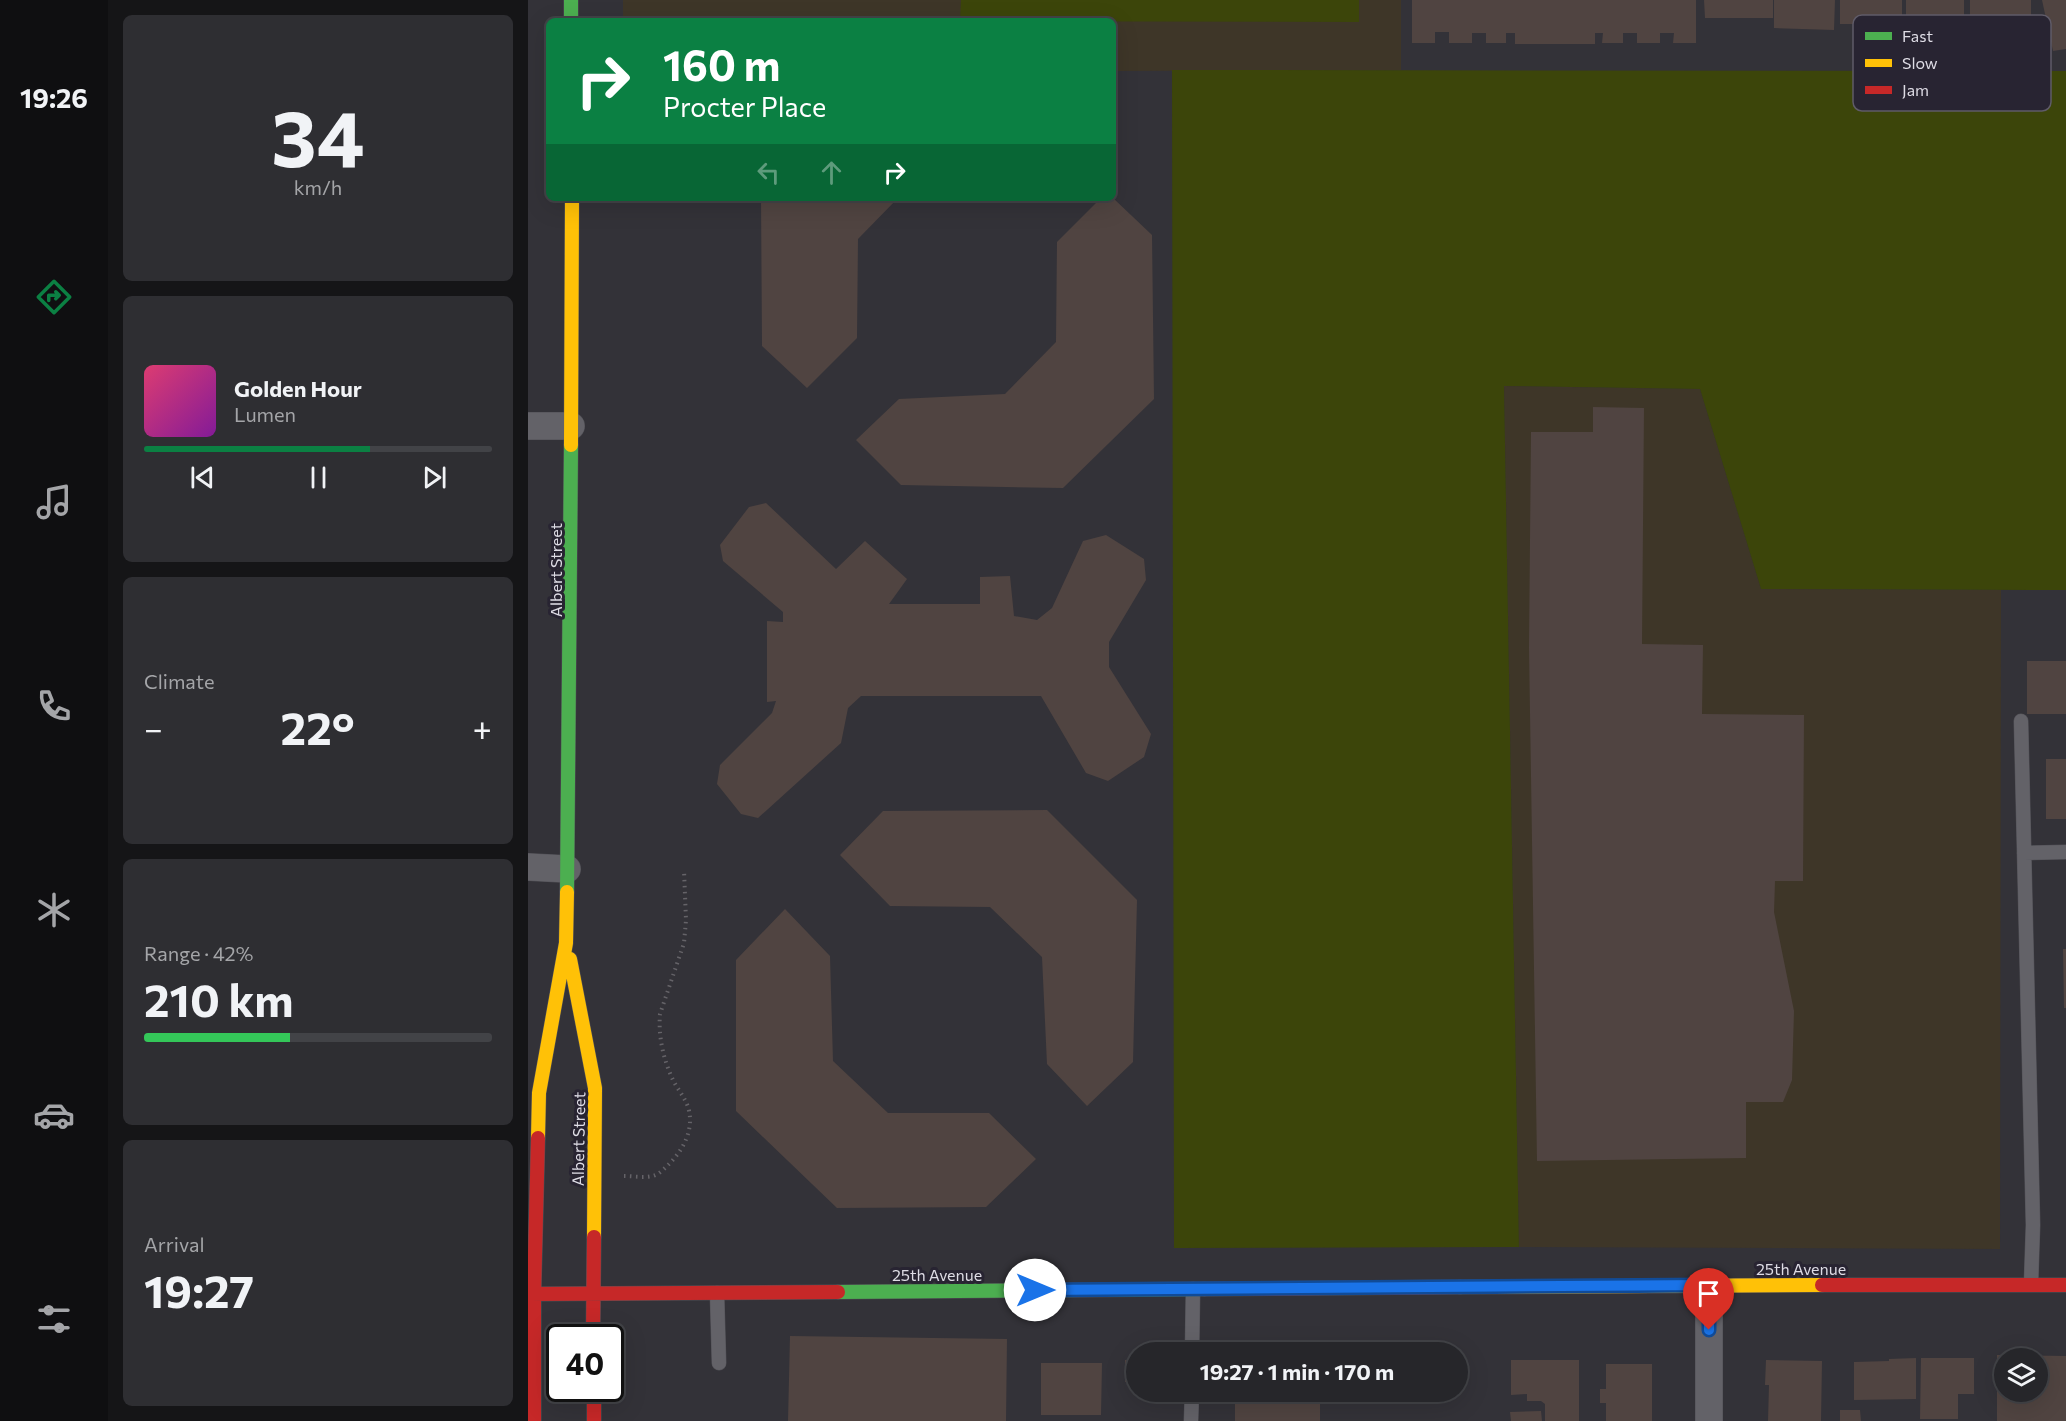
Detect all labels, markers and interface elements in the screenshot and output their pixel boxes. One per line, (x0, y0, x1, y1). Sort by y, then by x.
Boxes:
legend (1853, 15, 2051, 111)
text: Fast (1902, 26, 1933, 45)
text: 160 m (663, 38, 781, 90)
icon: right (564, 42, 642, 120)
text: Slow (1902, 53, 1938, 72)
text: Jam (1902, 80, 1929, 99)
text: 19:26 (20, 81, 88, 114)
text: 34 (271, 88, 365, 183)
text: Procter Place (663, 90, 826, 123)
icon: left (752, 156, 785, 189)
icon: ahead (815, 156, 848, 189)
icon: right (878, 156, 911, 189)
text: km/h (294, 175, 342, 199)
icon: directions (33, 276, 75, 318)
text: Golden Hour (234, 375, 362, 402)
text: Lumen (234, 402, 296, 426)
icon: previous (186, 461, 219, 494)
icon: pause (302, 461, 335, 494)
icon: next (418, 461, 451, 494)
icon: music (33, 481, 75, 523)
street label: Albert Street (546, 522, 565, 617)
text: Climate (144, 669, 214, 693)
icon: phone (33, 685, 75, 727)
text: 22° (281, 699, 355, 754)
text: − (144, 707, 163, 748)
text: + (473, 707, 492, 748)
icon: climate (33, 889, 75, 931)
text: Range · 42% (144, 941, 253, 965)
text: 210 km (144, 971, 294, 1026)
street label: Albert Street (568, 1091, 588, 1186)
icon: car (33, 1094, 75, 1136)
text: Arrival (144, 1232, 205, 1256)
position arrow (1003, 1258, 1067, 1322)
street label: 25th Avenue (1756, 1259, 1846, 1278)
text: 19:27 (144, 1262, 254, 1317)
street label: 25th Avenue (892, 1265, 982, 1284)
pin (1683, 1268, 1734, 1330)
icon: arrive (1692, 1277, 1725, 1310)
icon: filters (33, 1298, 75, 1340)
speed limit sign: 40 (546, 1324, 624, 1402)
map controls (1994, 1348, 2048, 1402)
button: layers (1994, 1348, 2048, 1402)
text: 19:27 · 1 min · 170 m (1200, 1358, 1394, 1385)

